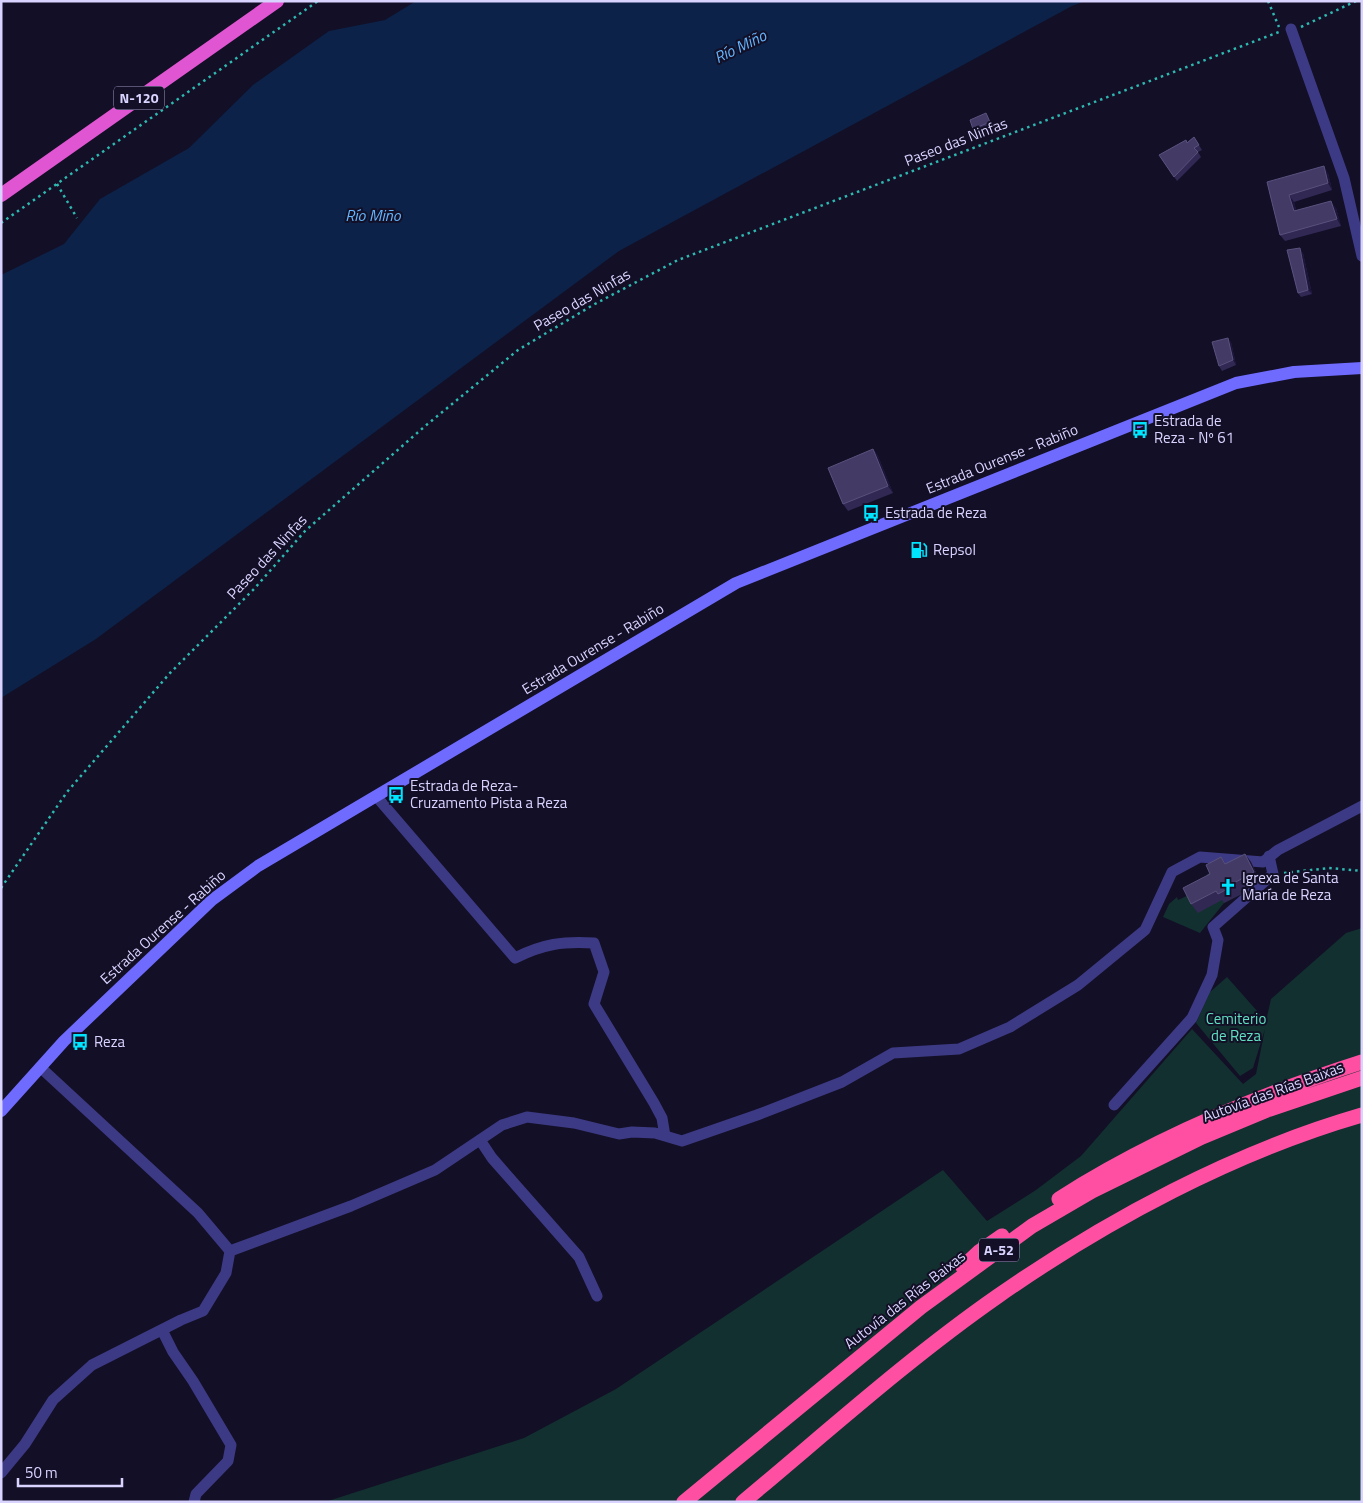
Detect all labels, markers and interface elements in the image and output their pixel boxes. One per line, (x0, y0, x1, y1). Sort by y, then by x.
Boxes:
water label: Río Miño (710, 23, 771, 69)
road number: N-120 (114, 86, 164, 110)
street label: Paseo das Ninfas (901, 111, 1011, 172)
water label: Río Miño (345, 203, 402, 227)
street label: Paseo das Ninfas (529, 262, 635, 337)
place label: Estrada de Reza - Nº 61 (1154, 409, 1234, 449)
street label: Estrada Ourense - Rabiño (922, 417, 1081, 500)
bus stop icon: Estrada de Reza - Nº 61 (1130, 420, 1150, 440)
place label: Estrada de Reza (885, 501, 987, 524)
bus stop icon: Estrada de Reza (861, 503, 881, 523)
street label: Paseo das Ninfas (221, 509, 312, 604)
place label: Repsol (933, 538, 976, 561)
fuel station icon: Repsol (909, 540, 929, 560)
street label: Estrada Ourense - Rabiño (517, 597, 668, 700)
place label: Estrada de Reza- Cruzamento Pista a Reza (410, 774, 568, 814)
bus stop icon: Estrada de Reza- Cruzamento Pista a Reza (386, 785, 406, 805)
street label: Estrada Ourense - Rabiño (95, 864, 231, 989)
place label: Igrexa de Santa María de Reza (1242, 866, 1339, 906)
church icon: Igrexa de Santa María de Reza (1218, 877, 1238, 897)
park label: Cemiterio de Reza (1206, 1007, 1266, 1047)
place label: Reza (94, 1030, 126, 1053)
bus stop icon: Reza (70, 1032, 90, 1052)
street label: Autovía das Rías Baixas (1199, 1055, 1347, 1128)
road number: A-52 (979, 1238, 1019, 1262)
street label: Autovía das Rías Baixas (839, 1245, 970, 1354)
scale bar (18, 1456, 121, 1488)
text: 50 m (25, 1461, 58, 1484)

